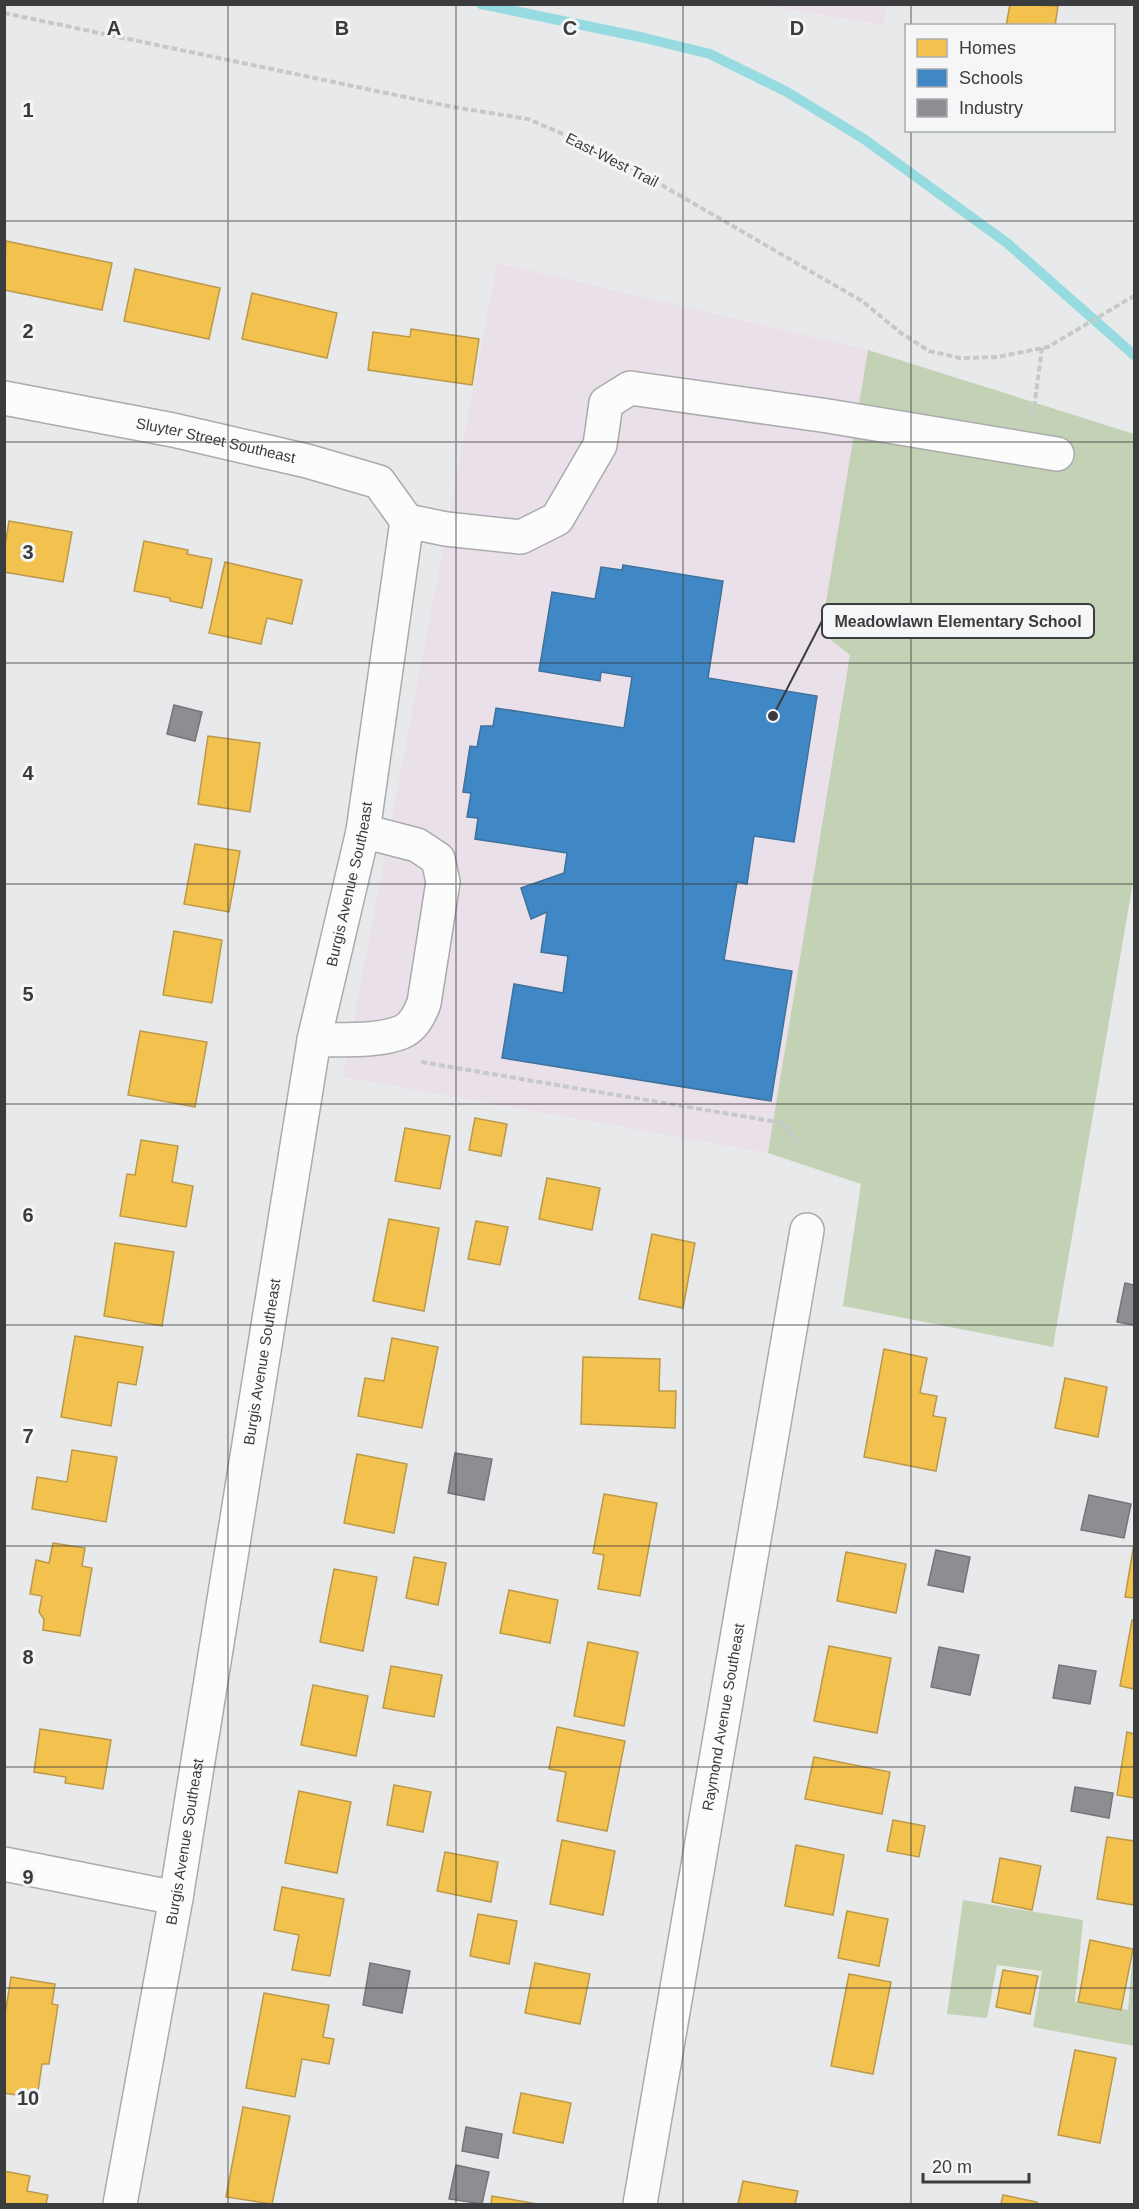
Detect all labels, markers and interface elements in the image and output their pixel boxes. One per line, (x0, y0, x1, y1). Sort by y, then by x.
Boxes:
text: A (107, 17, 121, 39)
text: B (335, 17, 349, 39)
text: C (563, 17, 577, 39)
text: D (790, 17, 804, 39)
legend (905, 24, 1115, 132)
text: Homes (959, 38, 1016, 58)
text: Schools (959, 68, 1023, 88)
text: Industry (959, 98, 1023, 118)
text: 1 (22, 99, 34, 121)
street label: East-West Trail (563, 129, 661, 190)
text: 2 (22, 320, 34, 342)
street label: Sluyter Street Southeast (135, 414, 298, 466)
text: 3 (22, 541, 34, 563)
callout: Meadowlawn Elementary School (822, 604, 1094, 638)
text: Meadowlawn Elementary School (834, 613, 1082, 630)
text: 4 (22, 762, 34, 784)
street label: Burgis Avenue Southeast (323, 800, 375, 968)
text: 5 (22, 983, 34, 1005)
text: 6 (22, 1204, 34, 1226)
street label: Burgis Avenue Southeast (240, 1277, 284, 1446)
text: 7 (22, 1425, 34, 1447)
street label: Raymond Avenue Southeast (699, 1621, 748, 1812)
text: 8 (22, 1646, 34, 1668)
street label: Burgis Avenue Southeast (162, 1756, 206, 1926)
text: 9 (22, 1866, 34, 1888)
text: 10 (17, 2087, 39, 2109)
scale bar (923, 2146, 1030, 2184)
text: 20 m (932, 2157, 972, 2177)

